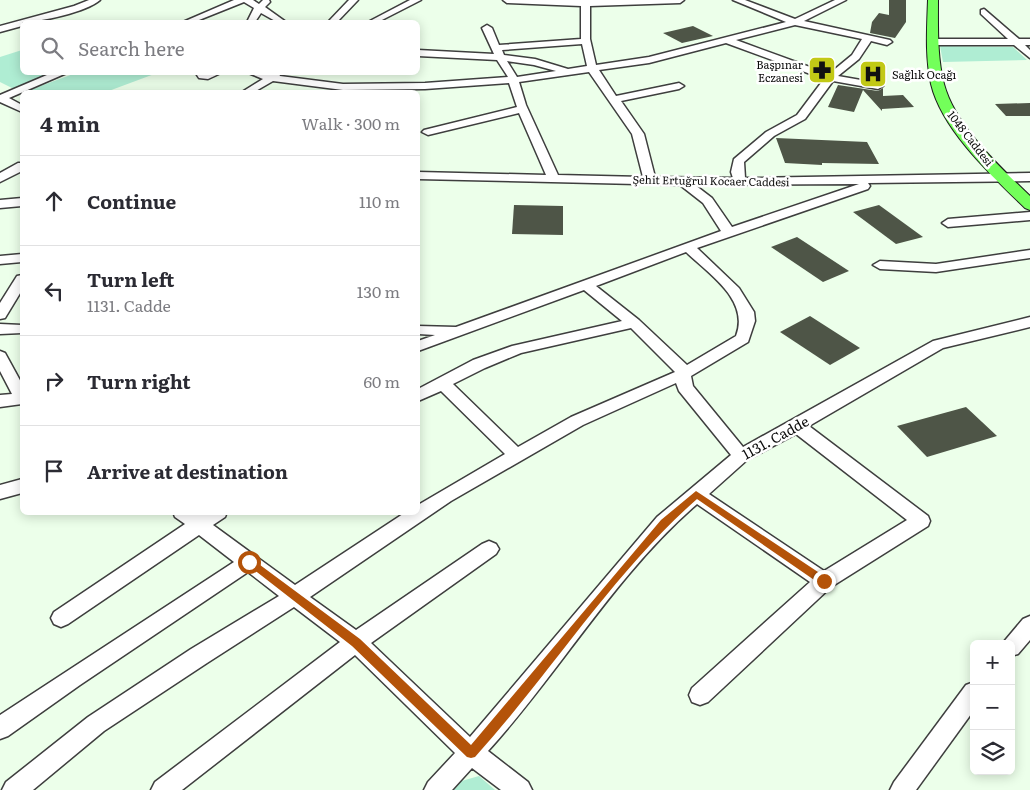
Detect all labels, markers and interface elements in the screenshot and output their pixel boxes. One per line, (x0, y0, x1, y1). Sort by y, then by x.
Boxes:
search box (20, 20, 420, 75)
icon: search (38, 34, 66, 62)
text: Search here (78, 34, 185, 62)
pharmacy icon: Başpınar Eczanesi (807, 55, 837, 85)
place label: Başpınar Eczanesi (756, 56, 804, 85)
hospital icon: Sağlık Ocağı (858, 59, 888, 89)
place label: Sağlık Ocağı (892, 66, 957, 82)
text: 4 min (40, 107, 100, 138)
street label: 1048 Caddesi (944, 107, 998, 169)
text: Walk · 300 m (301, 111, 400, 135)
street label: Şehit Ertuğrul Kocaer Caddesi (632, 171, 790, 189)
icon: ahead (40, 187, 68, 215)
text: Continue (87, 187, 176, 215)
text: 110 m (359, 189, 400, 213)
text: Turn left (87, 265, 174, 293)
icon: left (40, 277, 68, 305)
text: 130 m (357, 279, 400, 303)
text: 1131. Cadde (87, 293, 171, 317)
icon: right (40, 367, 68, 395)
text: Turn right (87, 367, 191, 395)
text: 60 m (363, 369, 400, 393)
street label: 1131. Cadde (738, 410, 812, 464)
icon: arrive (40, 457, 68, 485)
text: Arrive at destination (87, 457, 288, 485)
route start (238, 551, 261, 574)
route end (813, 570, 836, 593)
map controls (970, 640, 1015, 775)
button: + (970, 640, 1015, 685)
button: − (970, 685, 1015, 730)
button: layers (970, 730, 1015, 775)

